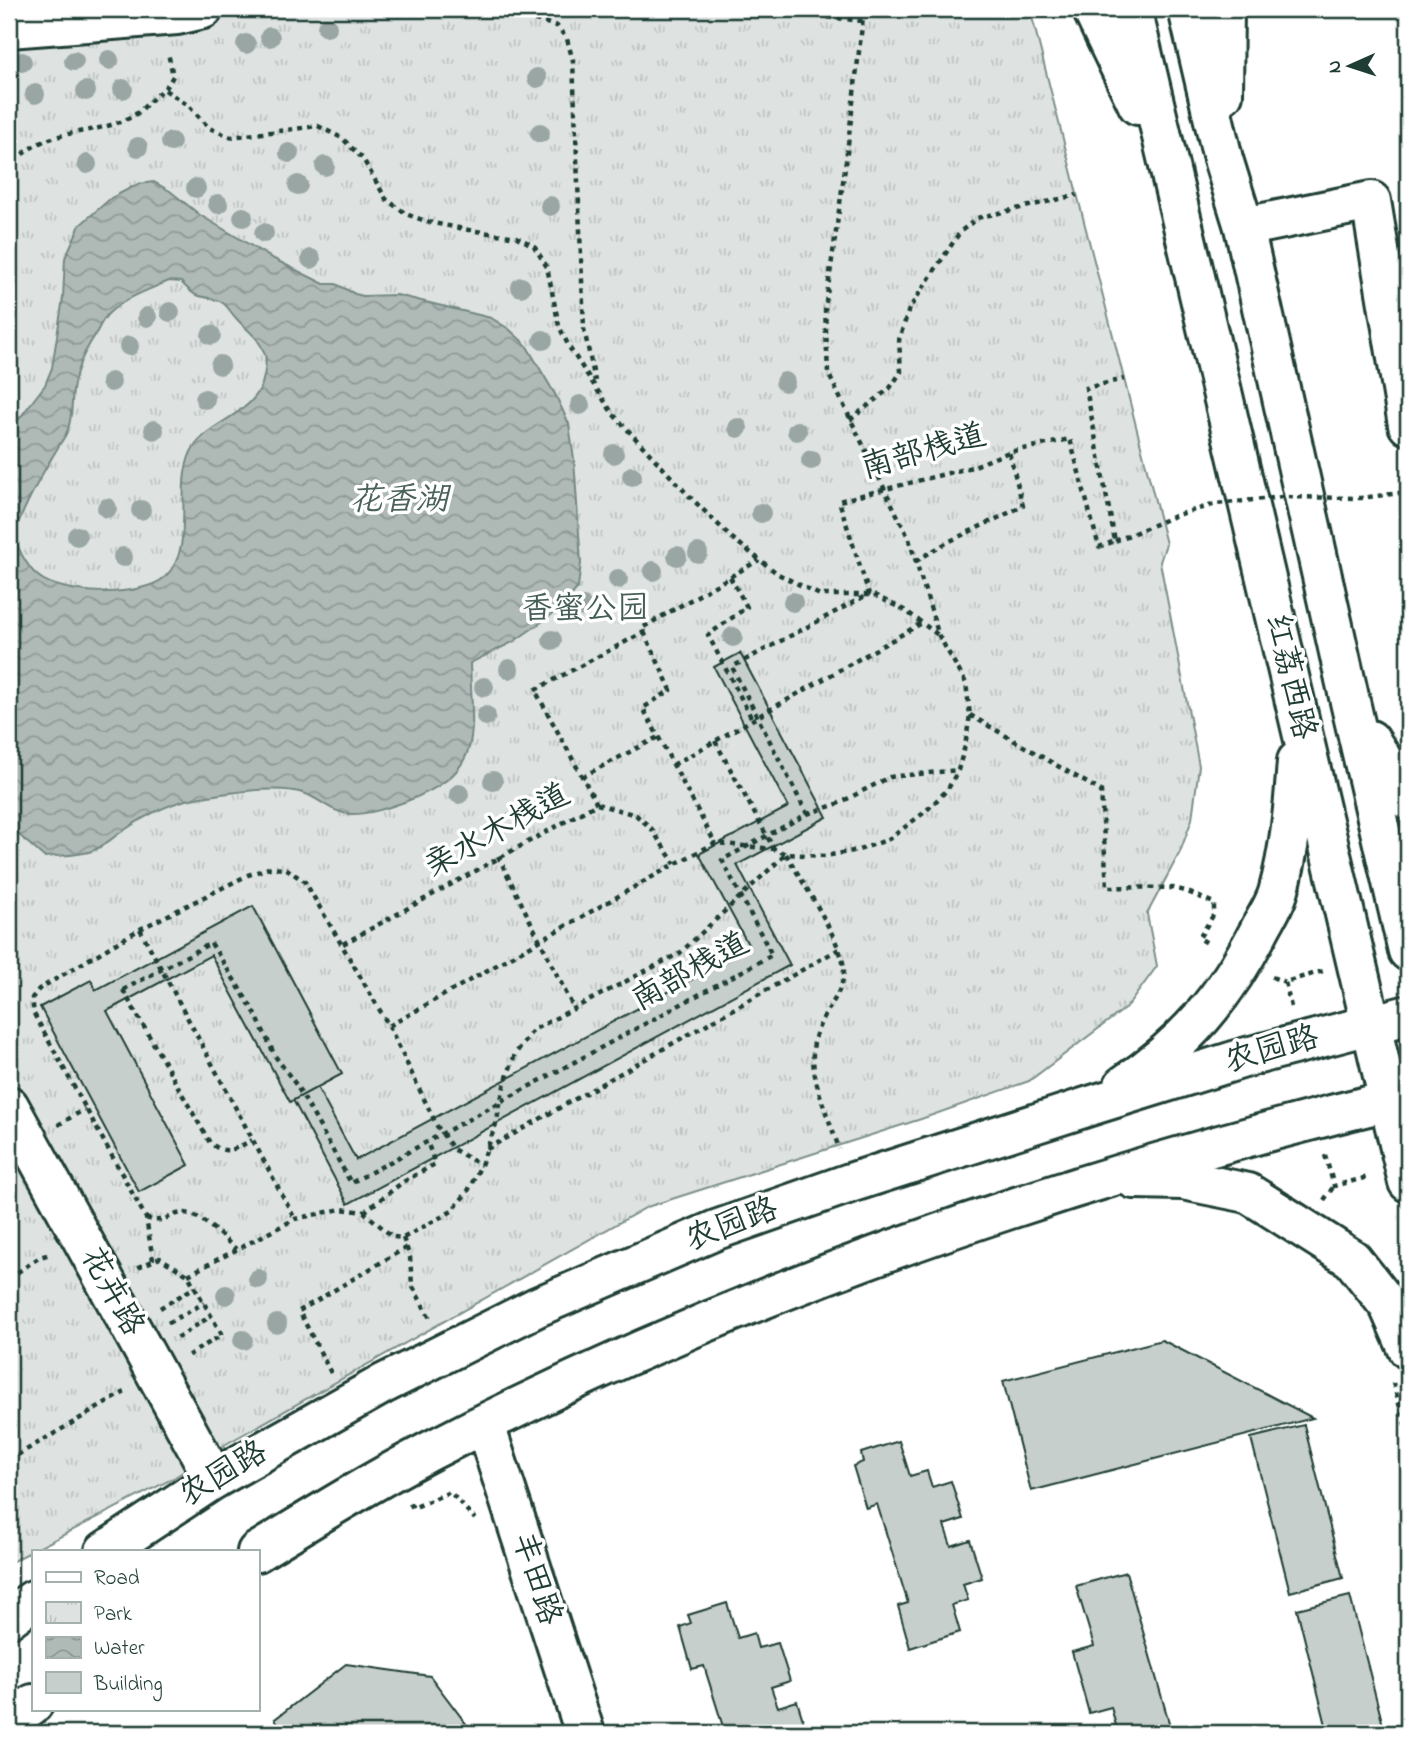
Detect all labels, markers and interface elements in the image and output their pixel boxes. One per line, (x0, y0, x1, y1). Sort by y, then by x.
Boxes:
north arrow (1316, 32, 1386, 102)
text: N (1322, 59, 1349, 74)
street label: 南部栈道 (856, 413, 992, 493)
water label: 花香湖 (350, 477, 452, 525)
park label: 香蜜公园 (521, 587, 649, 634)
street label: 红荔西路 (1252, 609, 1326, 745)
street label: 亲水木栈道 (417, 773, 579, 891)
street label: 南部栈道 (624, 921, 758, 1025)
street label: 农园路 (1219, 1015, 1325, 1087)
street label: 农园路 (679, 1187, 785, 1265)
street label: 花卉路 (67, 1239, 155, 1345)
street label: 农园路 (171, 1430, 277, 1520)
street label: 丰田路 (498, 1526, 572, 1632)
legend (32, 1550, 259, 1710)
text: Road (94, 1564, 140, 1594)
text: Park (94, 1600, 133, 1630)
text: Water (94, 1634, 145, 1664)
text: Building (93, 1670, 163, 1702)

